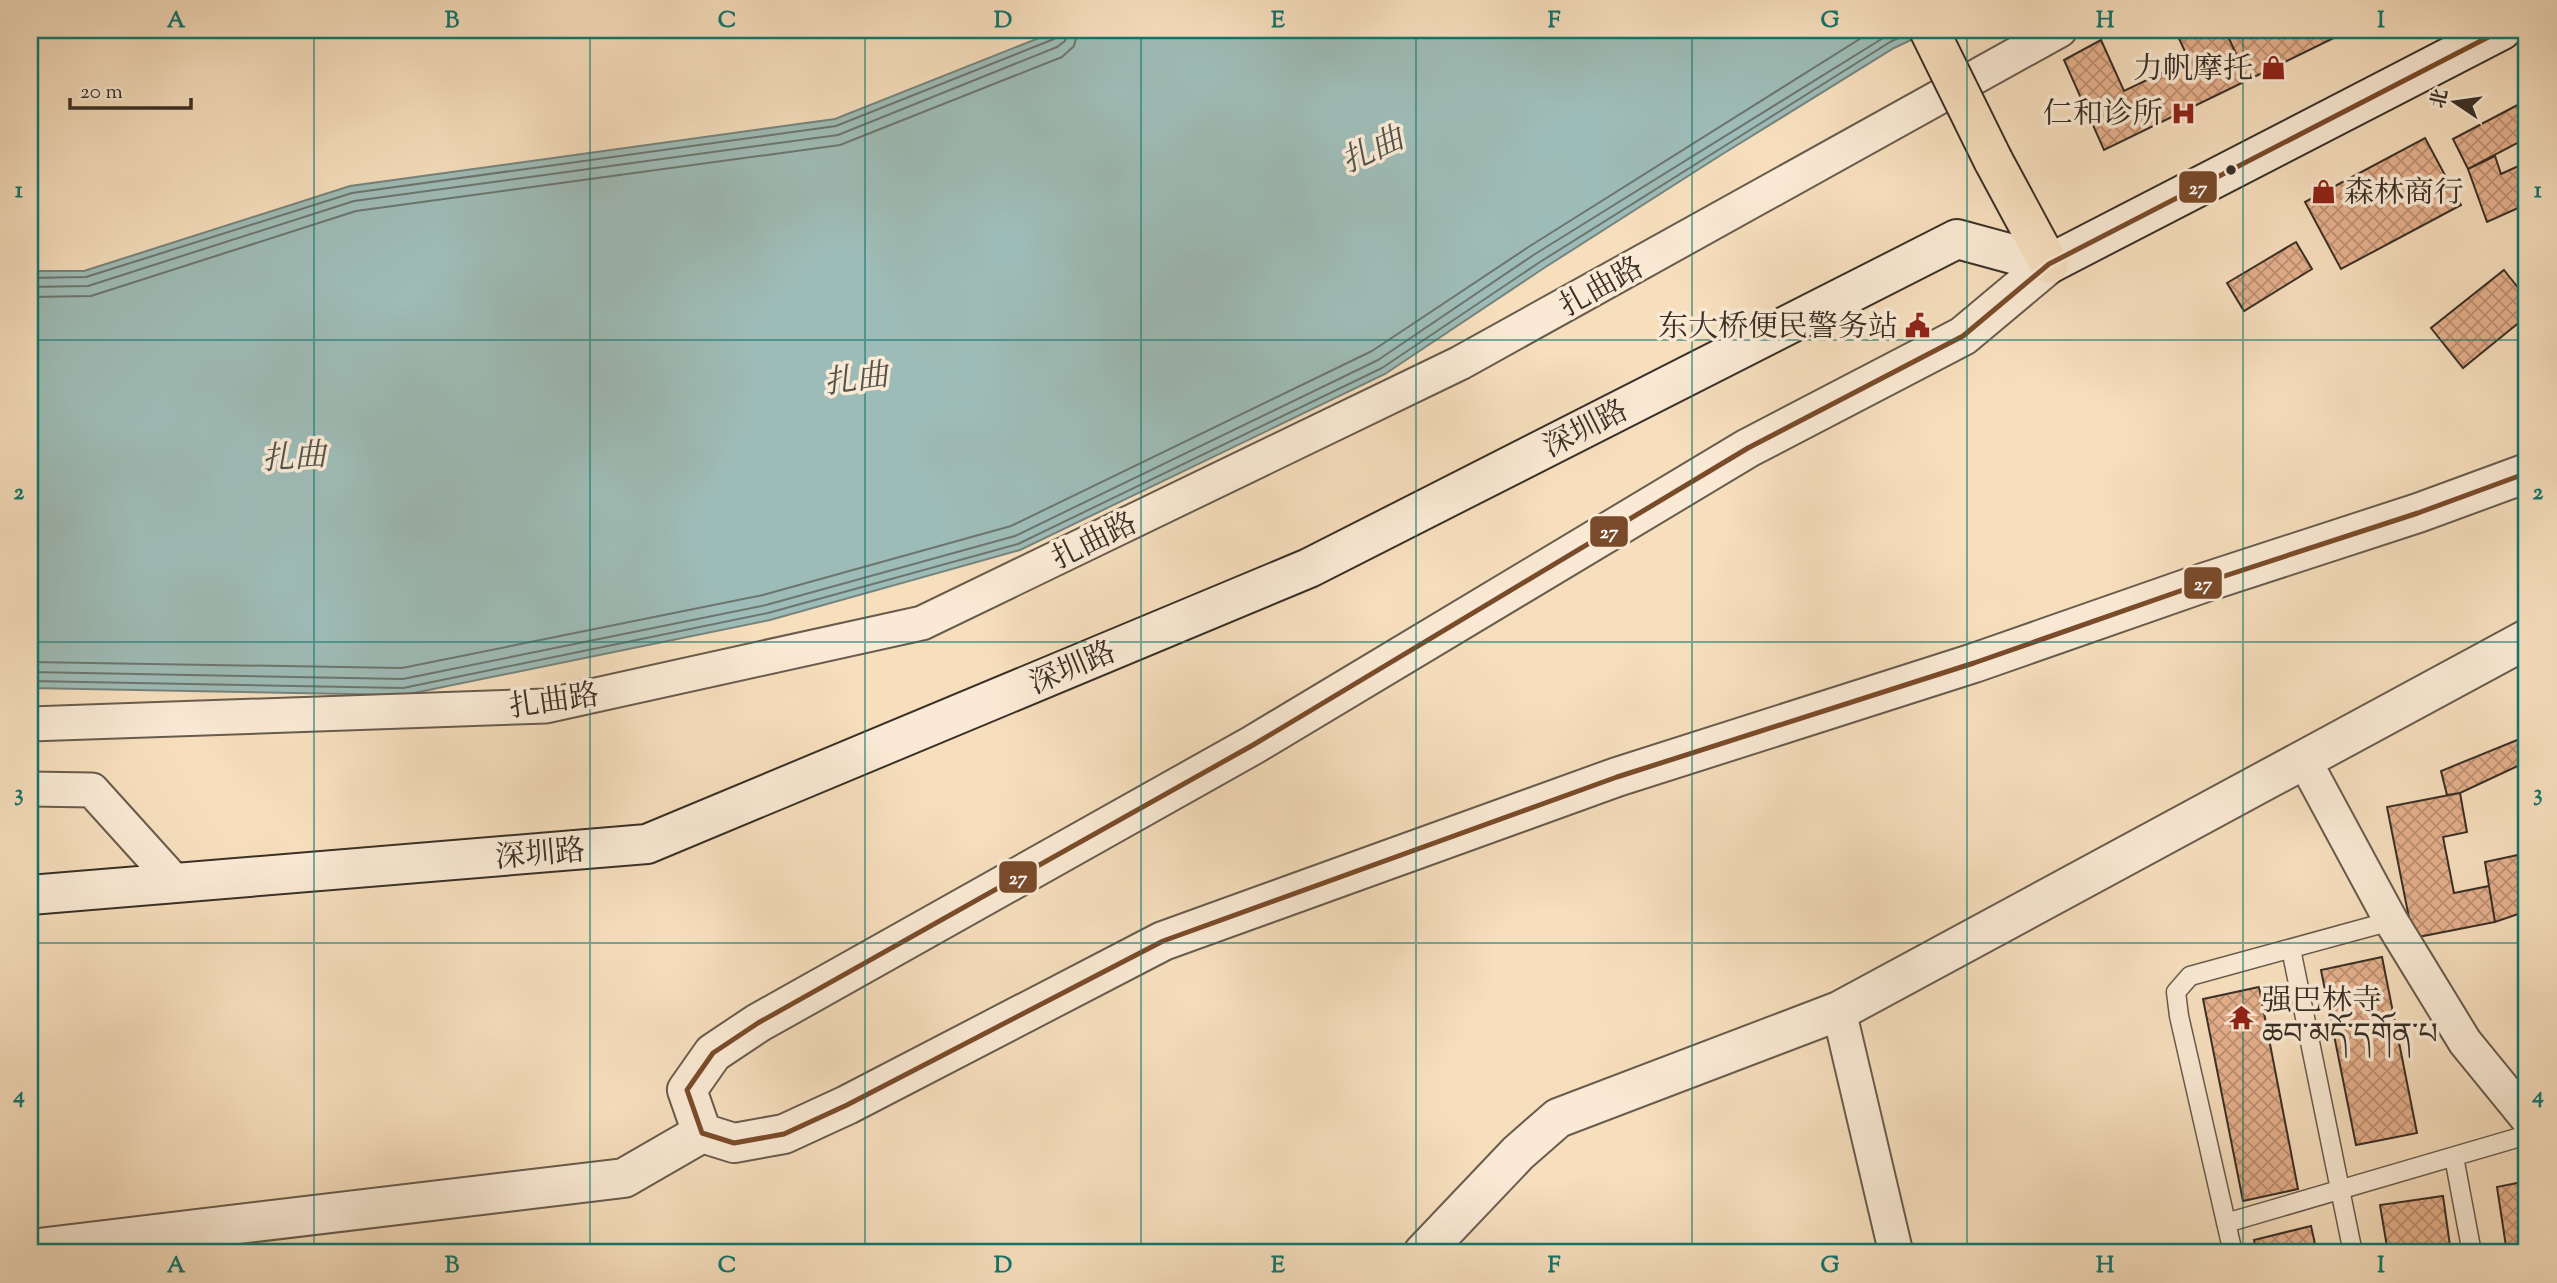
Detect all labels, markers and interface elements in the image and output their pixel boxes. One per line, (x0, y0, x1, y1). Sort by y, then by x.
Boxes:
text: A (167, 5, 186, 38)
text: B (445, 5, 460, 38)
text: C (718, 5, 736, 38)
text: D (994, 5, 1012, 38)
text: E (1271, 5, 1285, 38)
text: F (1548, 5, 1561, 38)
text: G (1821, 5, 1840, 38)
text: H (2096, 5, 2115, 38)
text: I (2377, 5, 2385, 38)
place label: 力帆摩托 (2133, 49, 2253, 92)
shop icon: 力帆摩托 (2259, 54, 2287, 82)
scale bar (70, 66, 191, 110)
north arrow (2420, 66, 2490, 136)
text: 20 m (80, 78, 123, 108)
text: 北 (2426, 86, 2456, 111)
place label: 仁和诊所 (2043, 94, 2163, 137)
hospital icon: 仁和诊所 (2169, 99, 2197, 127)
water label: 扎曲 (1335, 116, 1415, 186)
unlabelled marker (2224, 163, 2238, 177)
line badge: 27 (2178, 170, 2218, 204)
place label: 森林商行 (2344, 173, 2464, 216)
text: 1 (15, 175, 23, 208)
text: 1 (2534, 175, 2542, 208)
text: 27 (2189, 176, 2208, 203)
shop icon: 森林商行 (2310, 178, 2338, 206)
street label: 扎曲路 (1552, 248, 1652, 329)
place label: 东大桥便民警务站 (1658, 307, 1898, 350)
public building icon: 东大桥便民警务站 (1904, 312, 1932, 340)
water label: 扎曲 (822, 353, 894, 408)
street label: 深圳路 (1536, 391, 1636, 470)
water label: 扎曲 (261, 434, 331, 484)
text: 2 (14, 477, 25, 510)
text: 2 (2533, 477, 2544, 510)
street label: 扎曲路 (1045, 503, 1145, 581)
line badge: 27 (1589, 515, 1629, 548)
text: 27 (1600, 520, 1619, 547)
line badge: 27 (2183, 566, 2223, 600)
text: 27 (2194, 572, 2213, 599)
street label: 深圳路 (1023, 632, 1123, 707)
street label: 扎曲路 (507, 675, 602, 730)
text: 3 (14, 778, 24, 811)
text: 3 (2533, 778, 2543, 811)
street label: 深圳路 (494, 830, 587, 881)
line badge: 27 (998, 860, 1038, 894)
text: 27 (1009, 866, 1028, 893)
place label: 强巴林寺 ཆབ་མདོ་དགོན་པ (2262, 981, 2438, 1059)
temple icon: 强巴林寺 ཆབ་མདོ་དགོན་པ (2228, 1003, 2256, 1031)
text: 4 (12, 1080, 25, 1113)
text: 4 (2531, 1080, 2544, 1113)
text: A (167, 1250, 186, 1283)
text: B (445, 1250, 460, 1283)
text: C (718, 1250, 736, 1283)
text: D (994, 1250, 1012, 1283)
text: E (1271, 1250, 1285, 1283)
text: F (1548, 1250, 1561, 1283)
text: G (1821, 1250, 1840, 1283)
text: H (2096, 1250, 2115, 1283)
text: I (2377, 1250, 2385, 1283)

